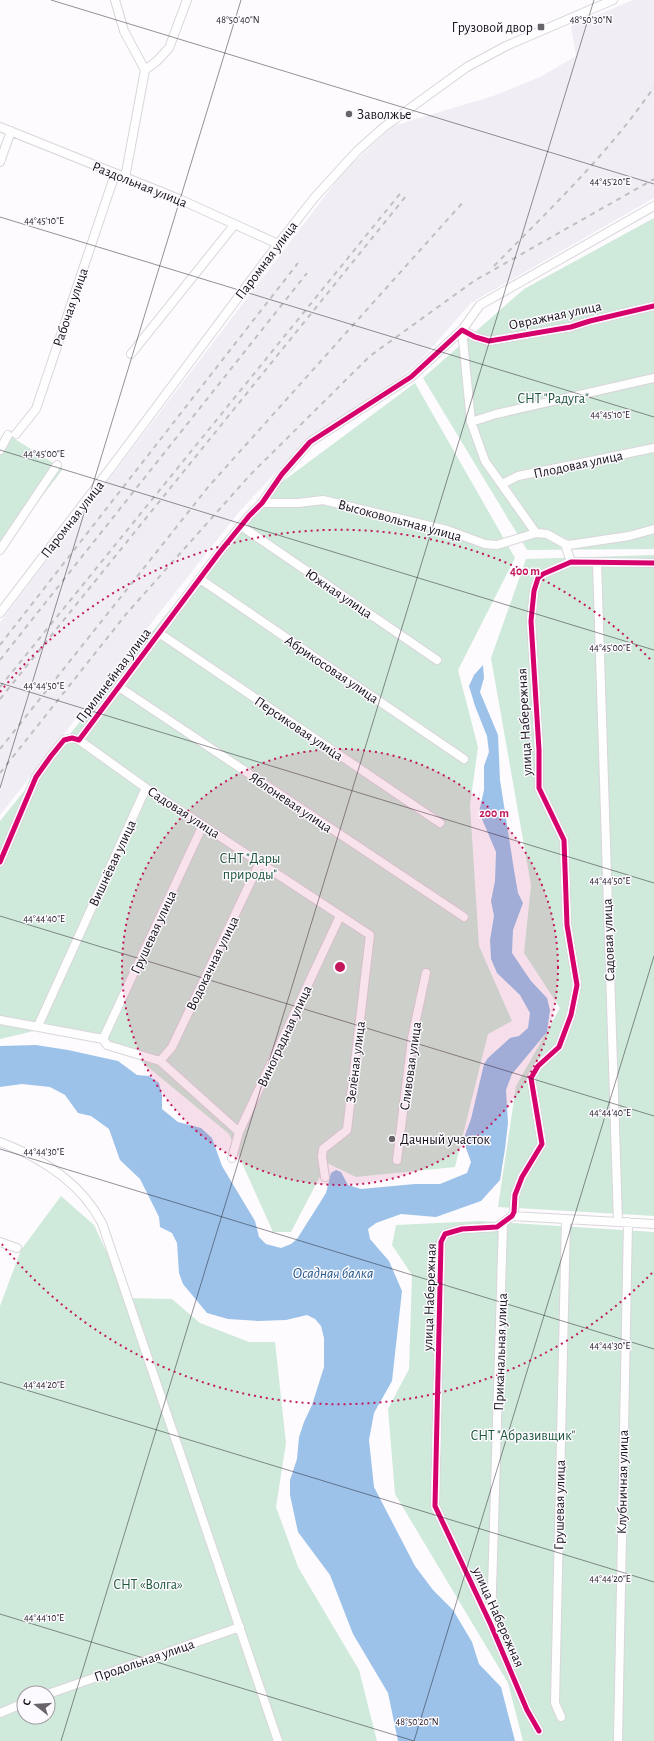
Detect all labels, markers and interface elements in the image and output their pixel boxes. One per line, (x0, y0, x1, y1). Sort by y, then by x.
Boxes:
text: 48°50'40"N (216, 15, 260, 25)
text: 48°50'30"N (570, 15, 612, 25)
place label: Грузовой двор (451, 21, 533, 35)
marker: Грузовой двор (536, 22, 546, 32)
place label: Заволжье (357, 108, 412, 122)
marker: Заволжье (344, 109, 354, 119)
street label: Раздольная улица (90, 160, 190, 211)
text: 44°45'20"E (590, 177, 631, 187)
text: 44°45'10"E (24, 216, 64, 226)
street label: Паромная улица (233, 219, 301, 302)
street label: Рабочая улица (51, 266, 91, 348)
street label: Овражная улица (508, 299, 603, 333)
park label: СНТ "Радуга" (517, 392, 589, 406)
text: 44°45'10"E (590, 410, 630, 420)
text: 44°45'00"E (23, 449, 65, 459)
street label: Плодовая улица (532, 449, 625, 481)
street label: Паромная улица (38, 478, 107, 561)
street label: Высоковольтная улица (336, 498, 464, 544)
text: 400 m (510, 565, 540, 577)
street label: Южная улица (302, 566, 375, 622)
street label: Прилинейная улица (74, 625, 154, 726)
street label: Абрикосовая улица (282, 633, 381, 707)
text: 44°45'00"E (589, 643, 631, 653)
street label: улица Набережная (515, 668, 535, 777)
text: 44°44'50"E (24, 681, 65, 691)
street label: Персиковая улица (252, 694, 346, 764)
street label: Яблоневая улица (246, 770, 335, 836)
street label: Садовая улица (145, 784, 223, 842)
text: 200 m (479, 807, 509, 819)
street label: Вишнёвая улица (87, 817, 139, 909)
park label: СНТ "Дары природы" (220, 852, 280, 882)
text: 44°44'50"E (590, 876, 631, 886)
street label: Грушевая улица (128, 888, 180, 976)
street label: Садовая улица (601, 898, 617, 982)
text: 44°44'40"E (23, 914, 65, 924)
street label: Водокачная улица (184, 914, 242, 1013)
centre of rings (333, 960, 347, 974)
street label: Виноградная улица (255, 983, 315, 1089)
street label: Зелёная улица (344, 1020, 368, 1104)
street label: Сливовая улица (398, 1020, 424, 1111)
text: 44°44'40"E (589, 1108, 631, 1118)
place label: Дачный участок (400, 1133, 490, 1147)
marker: Дачный участок (387, 1134, 397, 1144)
text: 44°44'30"E (24, 1147, 65, 1157)
street label: улица Набережная (421, 1243, 439, 1352)
water label: Осадная балка (293, 1266, 373, 1281)
street label: Приканальная улица (492, 1292, 510, 1411)
text: 44°44'30"E (590, 1341, 631, 1351)
text: 44°44'20"E (23, 1380, 65, 1390)
park label: СНТ "Абразивщик" (470, 1429, 576, 1443)
street label: Клубничная улица (615, 1429, 631, 1534)
street label: Грушевая улица (552, 1459, 568, 1550)
street label: улица Набережная (469, 1564, 526, 1669)
text: 44°44'20"E (589, 1574, 631, 1584)
park label: СНТ «Волга» (113, 1578, 183, 1592)
text: 44°44'10"E (24, 1613, 64, 1623)
street label: Продольная улица (92, 1637, 197, 1685)
north arrow (16, 1685, 56, 1725)
text: С (21, 1698, 33, 1707)
text: 48°50'20"N (395, 1717, 439, 1727)

